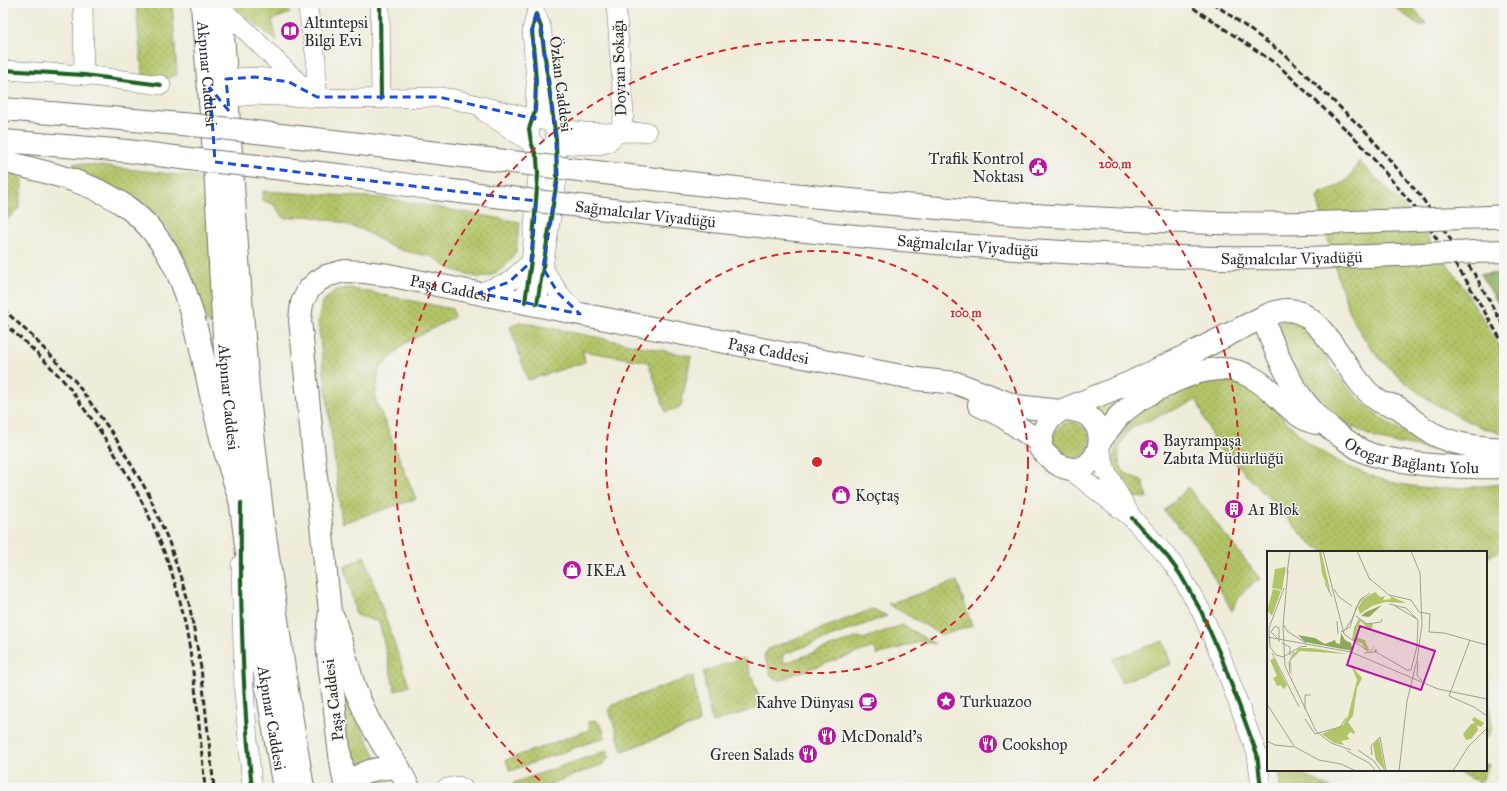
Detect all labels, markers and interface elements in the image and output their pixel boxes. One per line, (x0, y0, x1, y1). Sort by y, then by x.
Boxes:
place label: Altıntepsi Bilgi Evi (303, 13, 369, 51)
street label: Akpınar Caddesi (194, 19, 222, 128)
street label: Doyran Sokağı (608, 19, 631, 116)
library icon: Altıntepsi Bilgi Evi (279, 20, 301, 42)
street label: Özkan Caddesi (546, 35, 577, 134)
place label: Trafik Kontrol Noktası (929, 149, 1025, 186)
public building icon: Trafik Kontrol Noktası (1027, 156, 1049, 178)
text: 200 m (1099, 157, 1132, 171)
street label: Sağmalcılar Viyadüğü (574, 196, 717, 231)
street label: Sağmalcılar Viyadüğü (897, 230, 1040, 261)
street label: Sağmalcılar Viyadüğü (1221, 247, 1363, 269)
street label: Paşa Caddesi (408, 270, 493, 305)
text: 100 m (950, 306, 983, 320)
street label: Paşa Caddesi (726, 333, 811, 368)
street label: Akpınar Caddesi (215, 342, 244, 452)
place label: Bayrampaşa Zabıta Müdürlüğü (1163, 431, 1284, 469)
street label: Otogar Bağlantı Yolu (1341, 433, 1480, 477)
public building icon: Bayrampaşa Zabıta Müdürlüğü (1138, 438, 1160, 460)
centre of rings (810, 455, 824, 469)
shop icon: Koçtaş (830, 484, 852, 506)
place label: Koçtaş (855, 486, 899, 505)
building icon: A1 Blok (1223, 498, 1245, 520)
place label: A1 Blok (1247, 500, 1299, 519)
inset map (1267, 551, 1487, 771)
shop icon: IKEA (561, 559, 583, 581)
place label: IKEA (586, 561, 627, 580)
street label: Paşa Caddesi (318, 657, 347, 742)
street label: Akpınar Caddesi (254, 663, 290, 773)
place icon: Turkuazoo (935, 690, 957, 712)
cafe icon: Kahve Dünyası (857, 691, 879, 713)
place label: Turkuazoo (960, 692, 1032, 711)
place label: Kahve Dünyası (756, 693, 855, 712)
restaurant icon: McDonald's (816, 725, 838, 747)
place label: McDonald's (841, 727, 922, 746)
restaurant icon: Cookshop (977, 733, 999, 755)
place label: Cookshop (1002, 735, 1067, 754)
restaurant icon: Green Salads (797, 743, 819, 765)
place label: Green Salads (710, 745, 794, 764)

